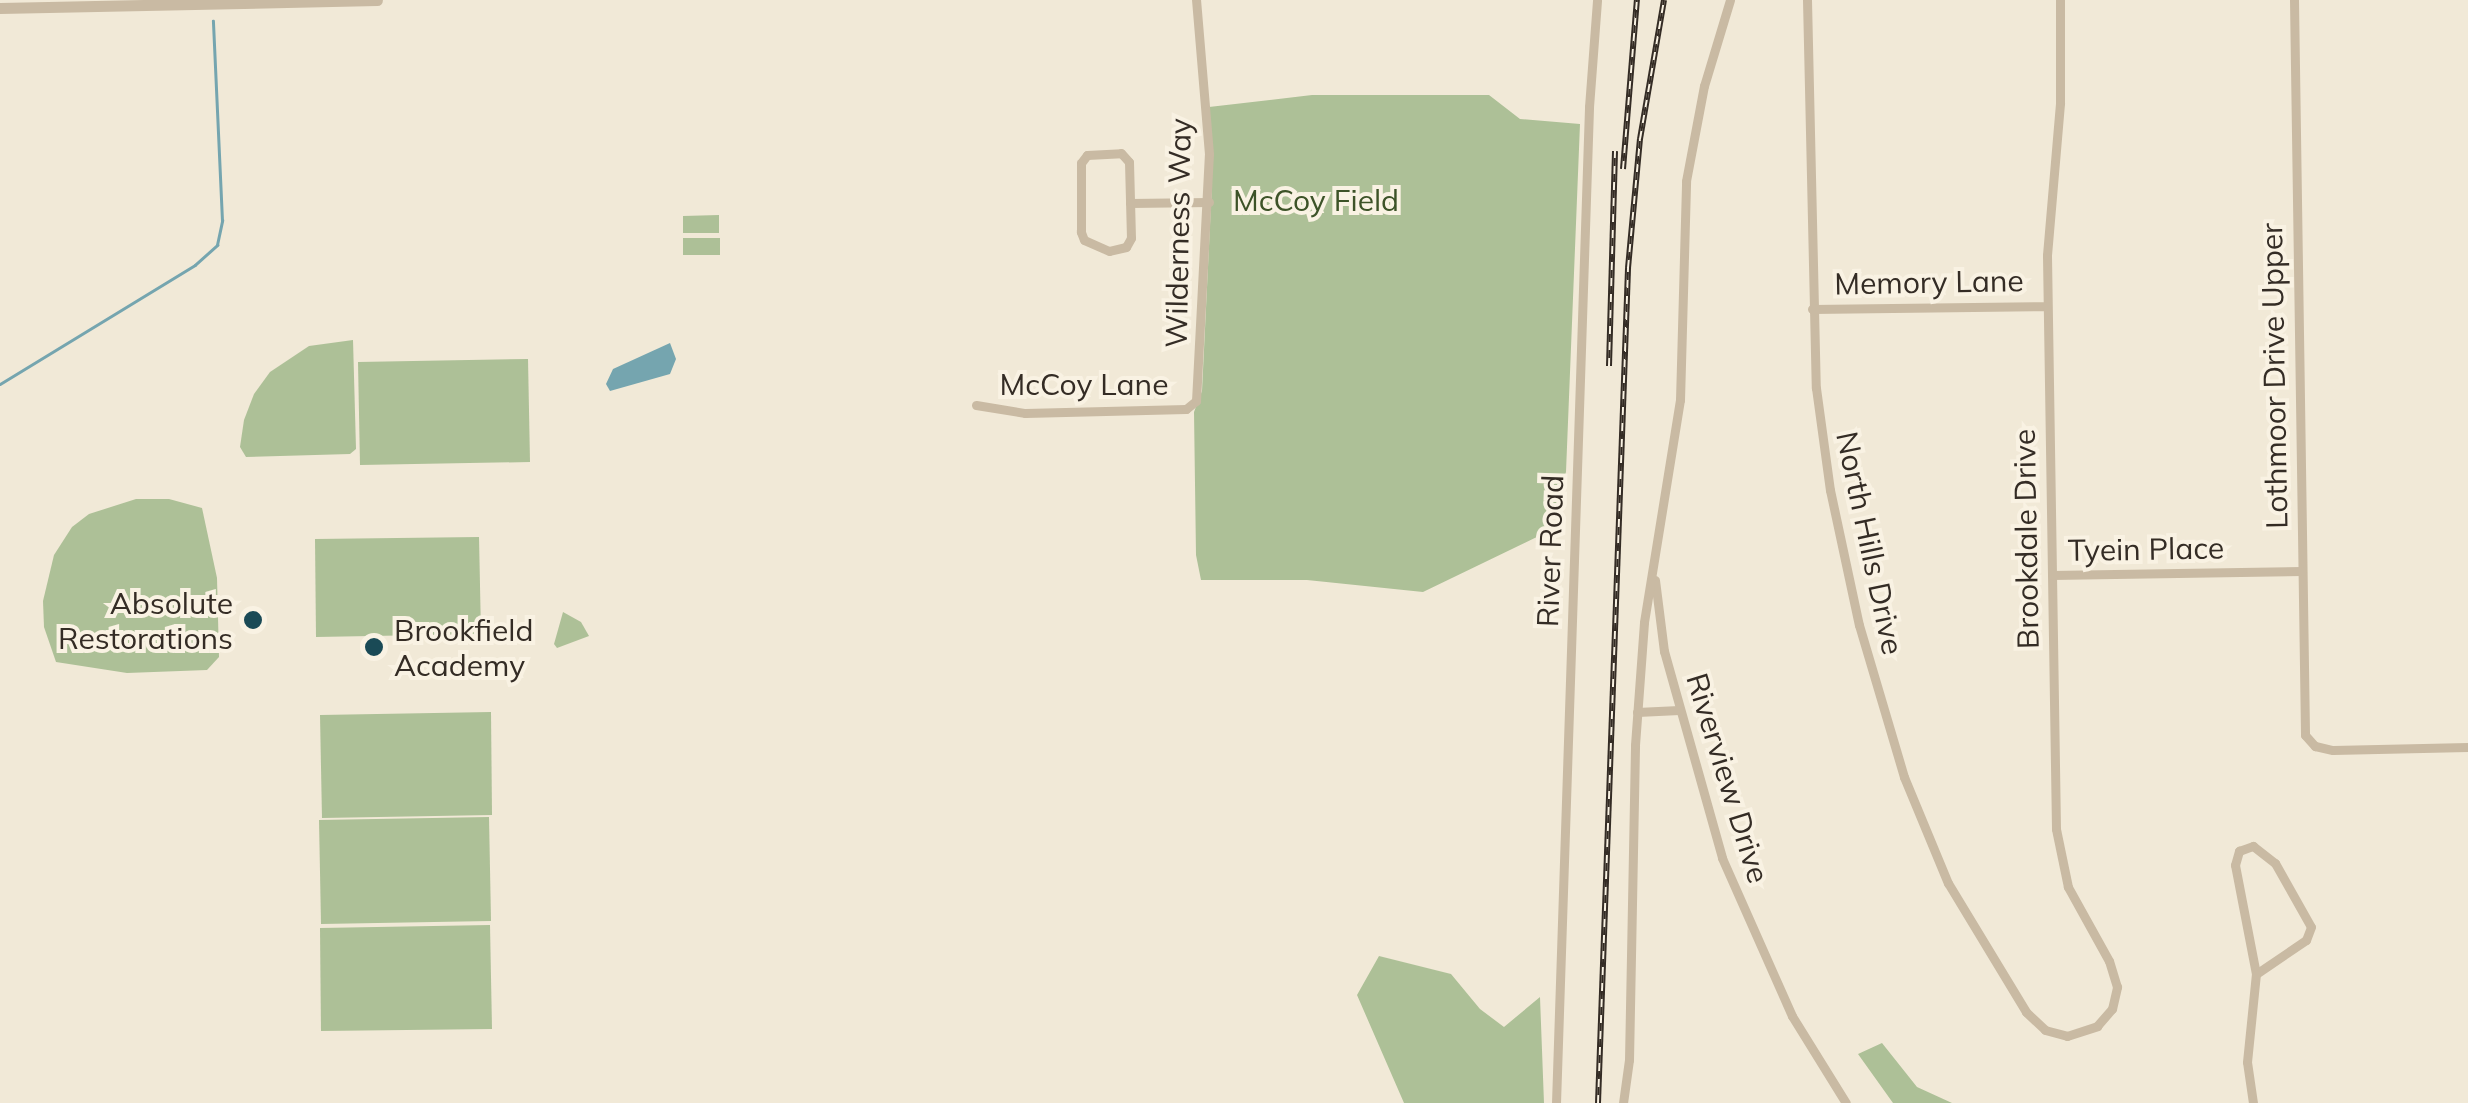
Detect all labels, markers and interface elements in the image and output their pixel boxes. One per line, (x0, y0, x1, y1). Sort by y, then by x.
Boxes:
street label: Wilderness Way (1158, 118, 1198, 348)
park label: McCoy Field (1233, 182, 1399, 218)
street label: Lothmoor Drive Upper (2253, 223, 2295, 529)
street label: Memory Lane (1834, 262, 2024, 302)
street label: McCoy Lane (1000, 366, 1168, 402)
street label: North Hills Drive (1829, 428, 1911, 658)
street label: Brookdale Drive (2006, 429, 2046, 649)
street label: River Road (1529, 474, 1571, 628)
street label: Tyein Place (2068, 530, 2224, 568)
place label: Absolute Restorations (58, 585, 233, 656)
marker: Absolute Restorations (242, 609, 264, 631)
place label: Brookfield Academy (394, 612, 533, 682)
marker: Brookfield Academy (363, 636, 385, 658)
street label: Riverview Drive (1679, 669, 1777, 887)

